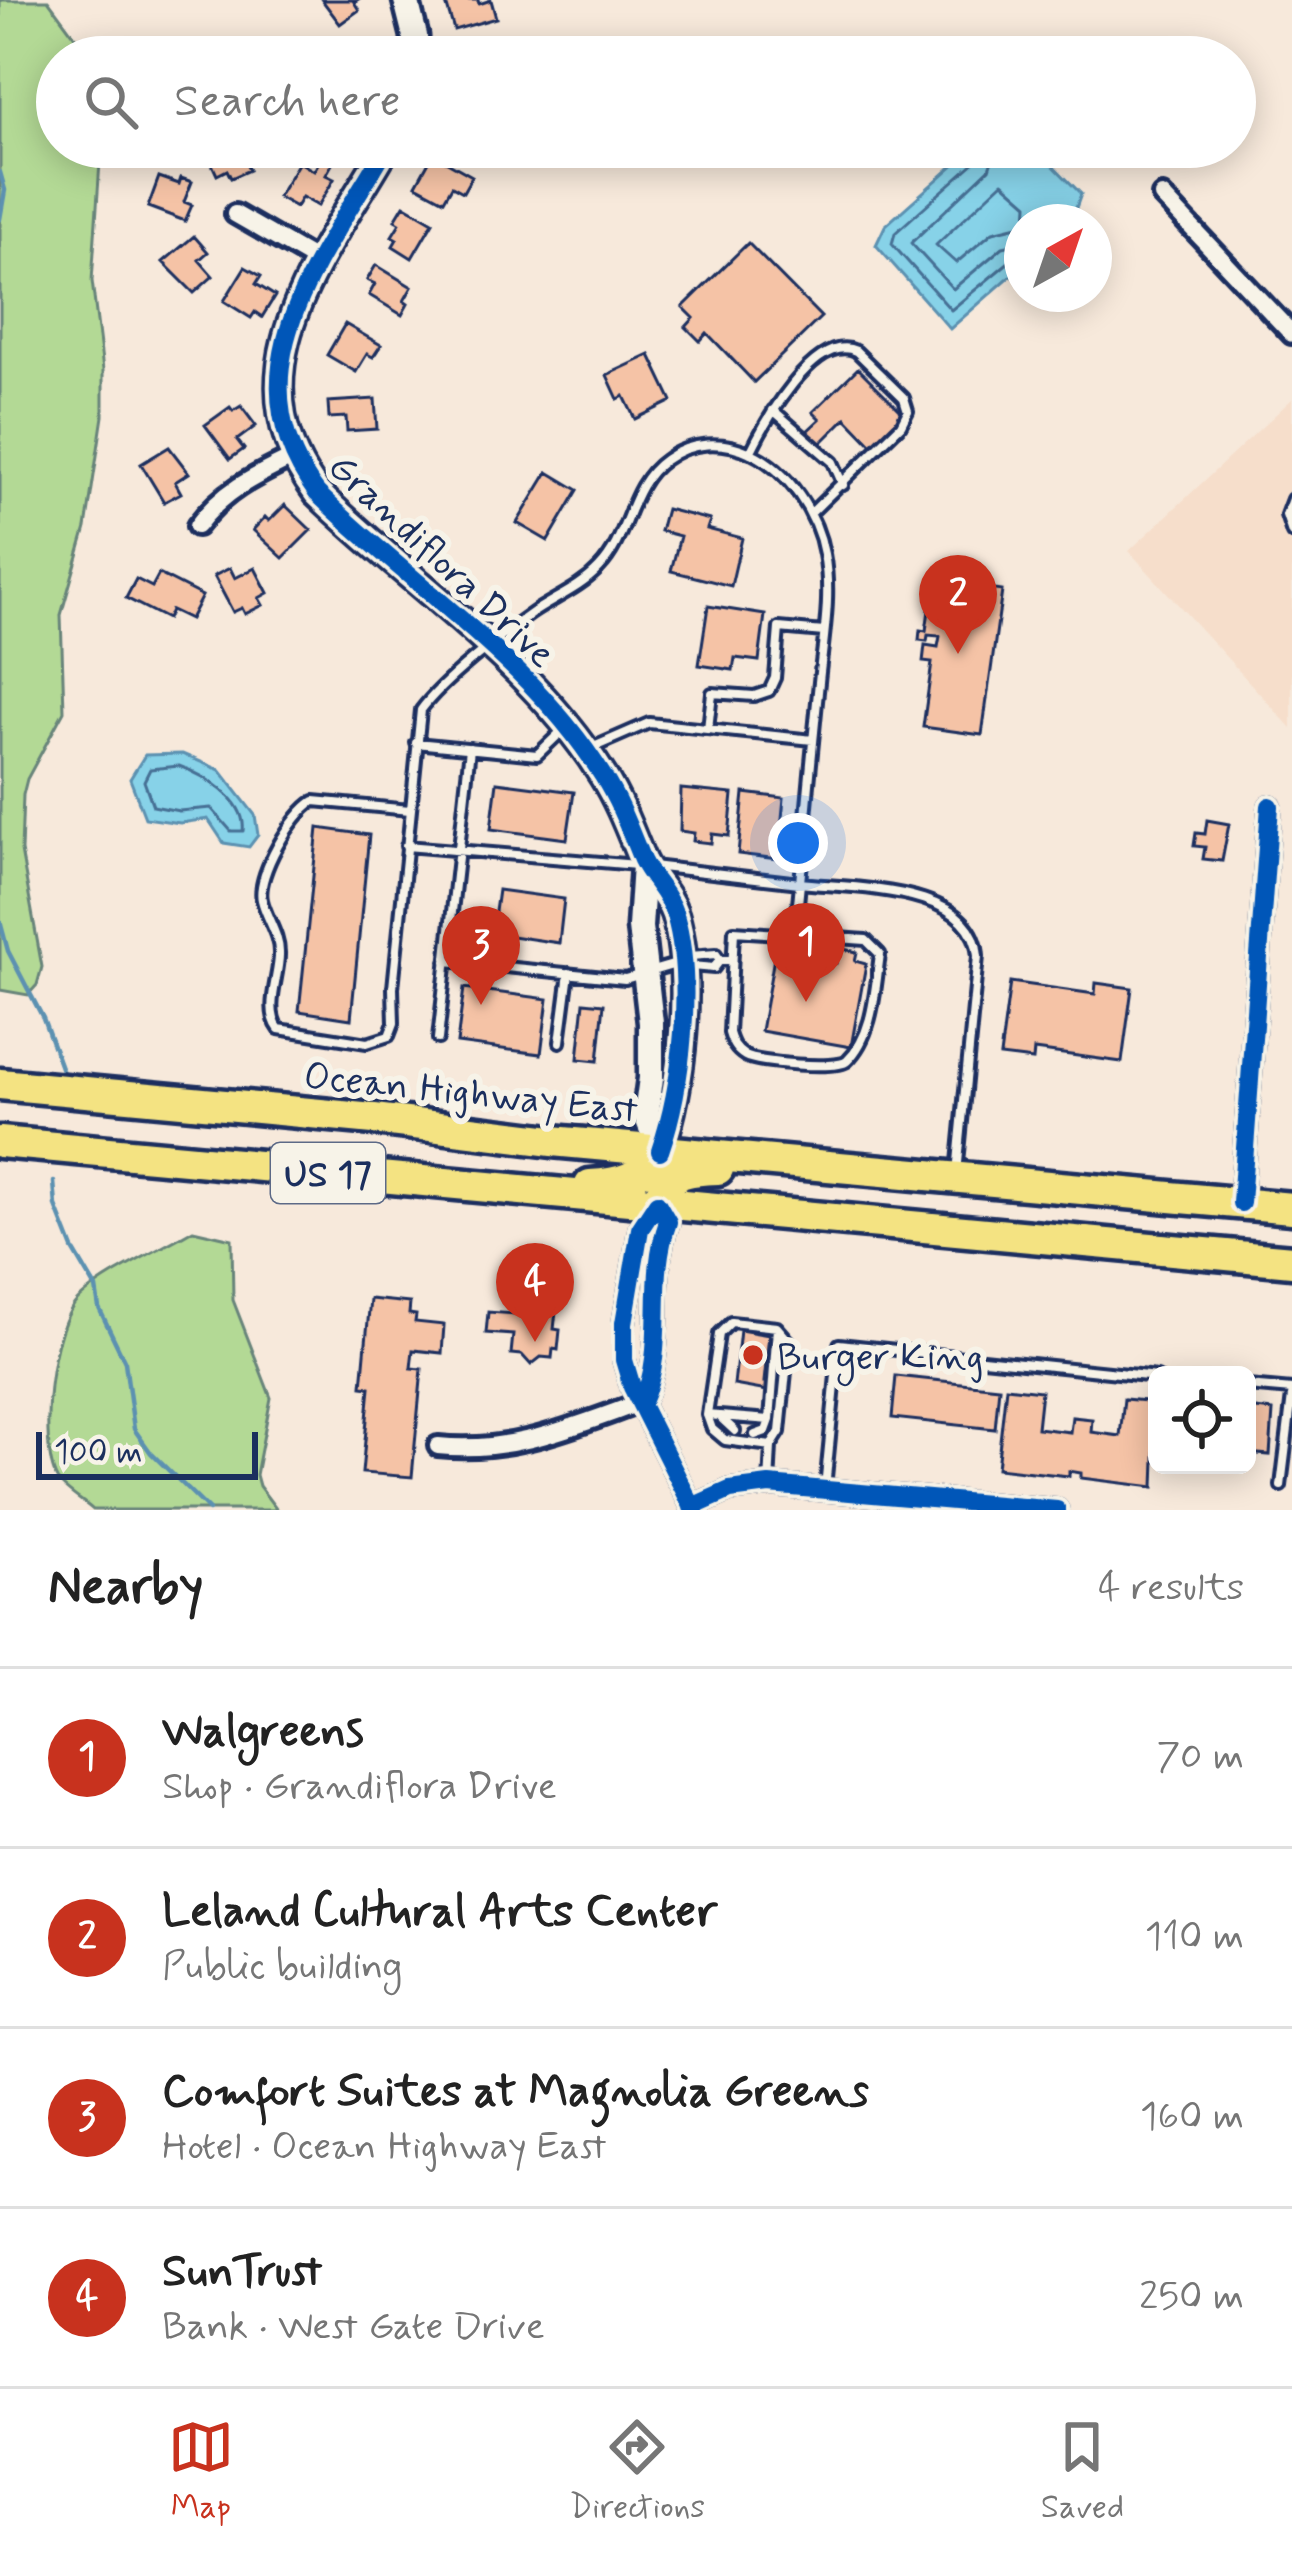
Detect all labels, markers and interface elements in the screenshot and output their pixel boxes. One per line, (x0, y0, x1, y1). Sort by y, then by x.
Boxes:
search box (36, 36, 1256, 168)
icon: search (78, 69, 144, 135)
text: Search here (174, 73, 401, 132)
north arrow (1004, 204, 1112, 312)
street label: Grandiflora Drive (316, 443, 565, 680)
pin: 2 (919, 555, 997, 654)
your location (768, 813, 828, 873)
pin: 1 (767, 903, 845, 1002)
pin: 3 (442, 906, 520, 1005)
street label: Ocean Highway East (301, 1052, 640, 1137)
road number: US 17 (271, 1143, 385, 1203)
pin: 4 (496, 1243, 574, 1342)
place label: Burger King (777, 1333, 983, 1387)
marker: Burger King (740, 1342, 766, 1368)
map controls (1148, 1366, 1256, 1474)
button: locate (1148, 1366, 1256, 1474)
scale bar (36, 1426, 258, 1479)
text: 100 m (54, 1431, 143, 1475)
text: Nearby (48, 1555, 203, 1621)
text: 4 results (1098, 1563, 1244, 1614)
text: Walgreens (162, 1703, 364, 1762)
text: 1 (78, 1732, 96, 1783)
text: 70 m (1156, 1732, 1244, 1783)
text: Shop · Grandiflora Drive (162, 1762, 557, 1813)
text: Leland Cultural Arts Center (162, 1883, 717, 1942)
text: 2 (77, 1912, 97, 1963)
text: 110 m (1145, 1912, 1244, 1963)
text: Public building (162, 1942, 402, 1993)
text: Comfort Suites at Magnolia Greens (162, 2063, 869, 2122)
text: 3 (78, 2092, 96, 2143)
text: 160 m (1140, 2092, 1244, 2143)
text: Hotel · Ocean Highway East (162, 2122, 607, 2173)
text: SunTrust (162, 2243, 322, 2302)
text: 4 (76, 2272, 98, 2323)
text: 250 m (1139, 2272, 1244, 2323)
text: Bank · West Gate Drive (162, 2302, 545, 2353)
tab: Map (168, 2414, 234, 2530)
tab: Directions (569, 2414, 705, 2530)
tab: Saved (1041, 2414, 1124, 2530)

